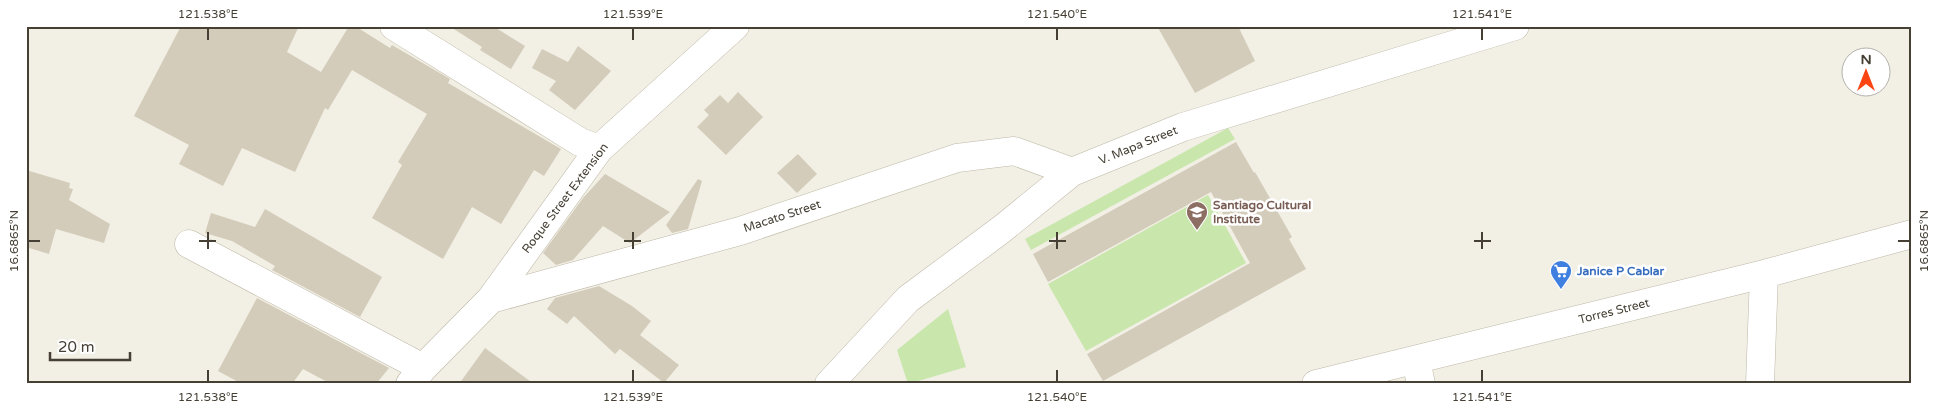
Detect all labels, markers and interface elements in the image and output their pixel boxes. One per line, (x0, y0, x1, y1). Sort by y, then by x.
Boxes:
text: 121.538°E (178, 7, 239, 21)
text: 121.539°E (603, 7, 664, 21)
text: 121.540°E (1027, 7, 1088, 21)
text: 121.541°E (1452, 7, 1513, 21)
north arrow (1840, 48, 1890, 98)
text: N (1860, 51, 1872, 68)
street label: V. Mapa Street (1097, 123, 1180, 167)
street label: Roque Street Extension (519, 140, 611, 256)
street label: Macato Street (742, 197, 823, 235)
place label: Santiago Cultural Institute (1213, 198, 1311, 226)
school or university icon: Santiago Cultural Institute (1185, 200, 1209, 231)
text: 16.6865°N (7, 210, 21, 272)
text: 16.6865°N (1917, 210, 1931, 272)
supermarket icon: Janice P Cablar (1549, 259, 1573, 290)
place label: Janice P Cablar (1576, 264, 1664, 278)
street label: Torres Street (1577, 295, 1651, 327)
scale bar (50, 330, 130, 362)
text: 20 m (58, 338, 95, 356)
text: 121.538°E (178, 390, 239, 404)
text: 121.539°E (603, 390, 664, 404)
text: 121.540°E (1027, 390, 1088, 404)
text: 121.541°E (1452, 390, 1513, 404)

